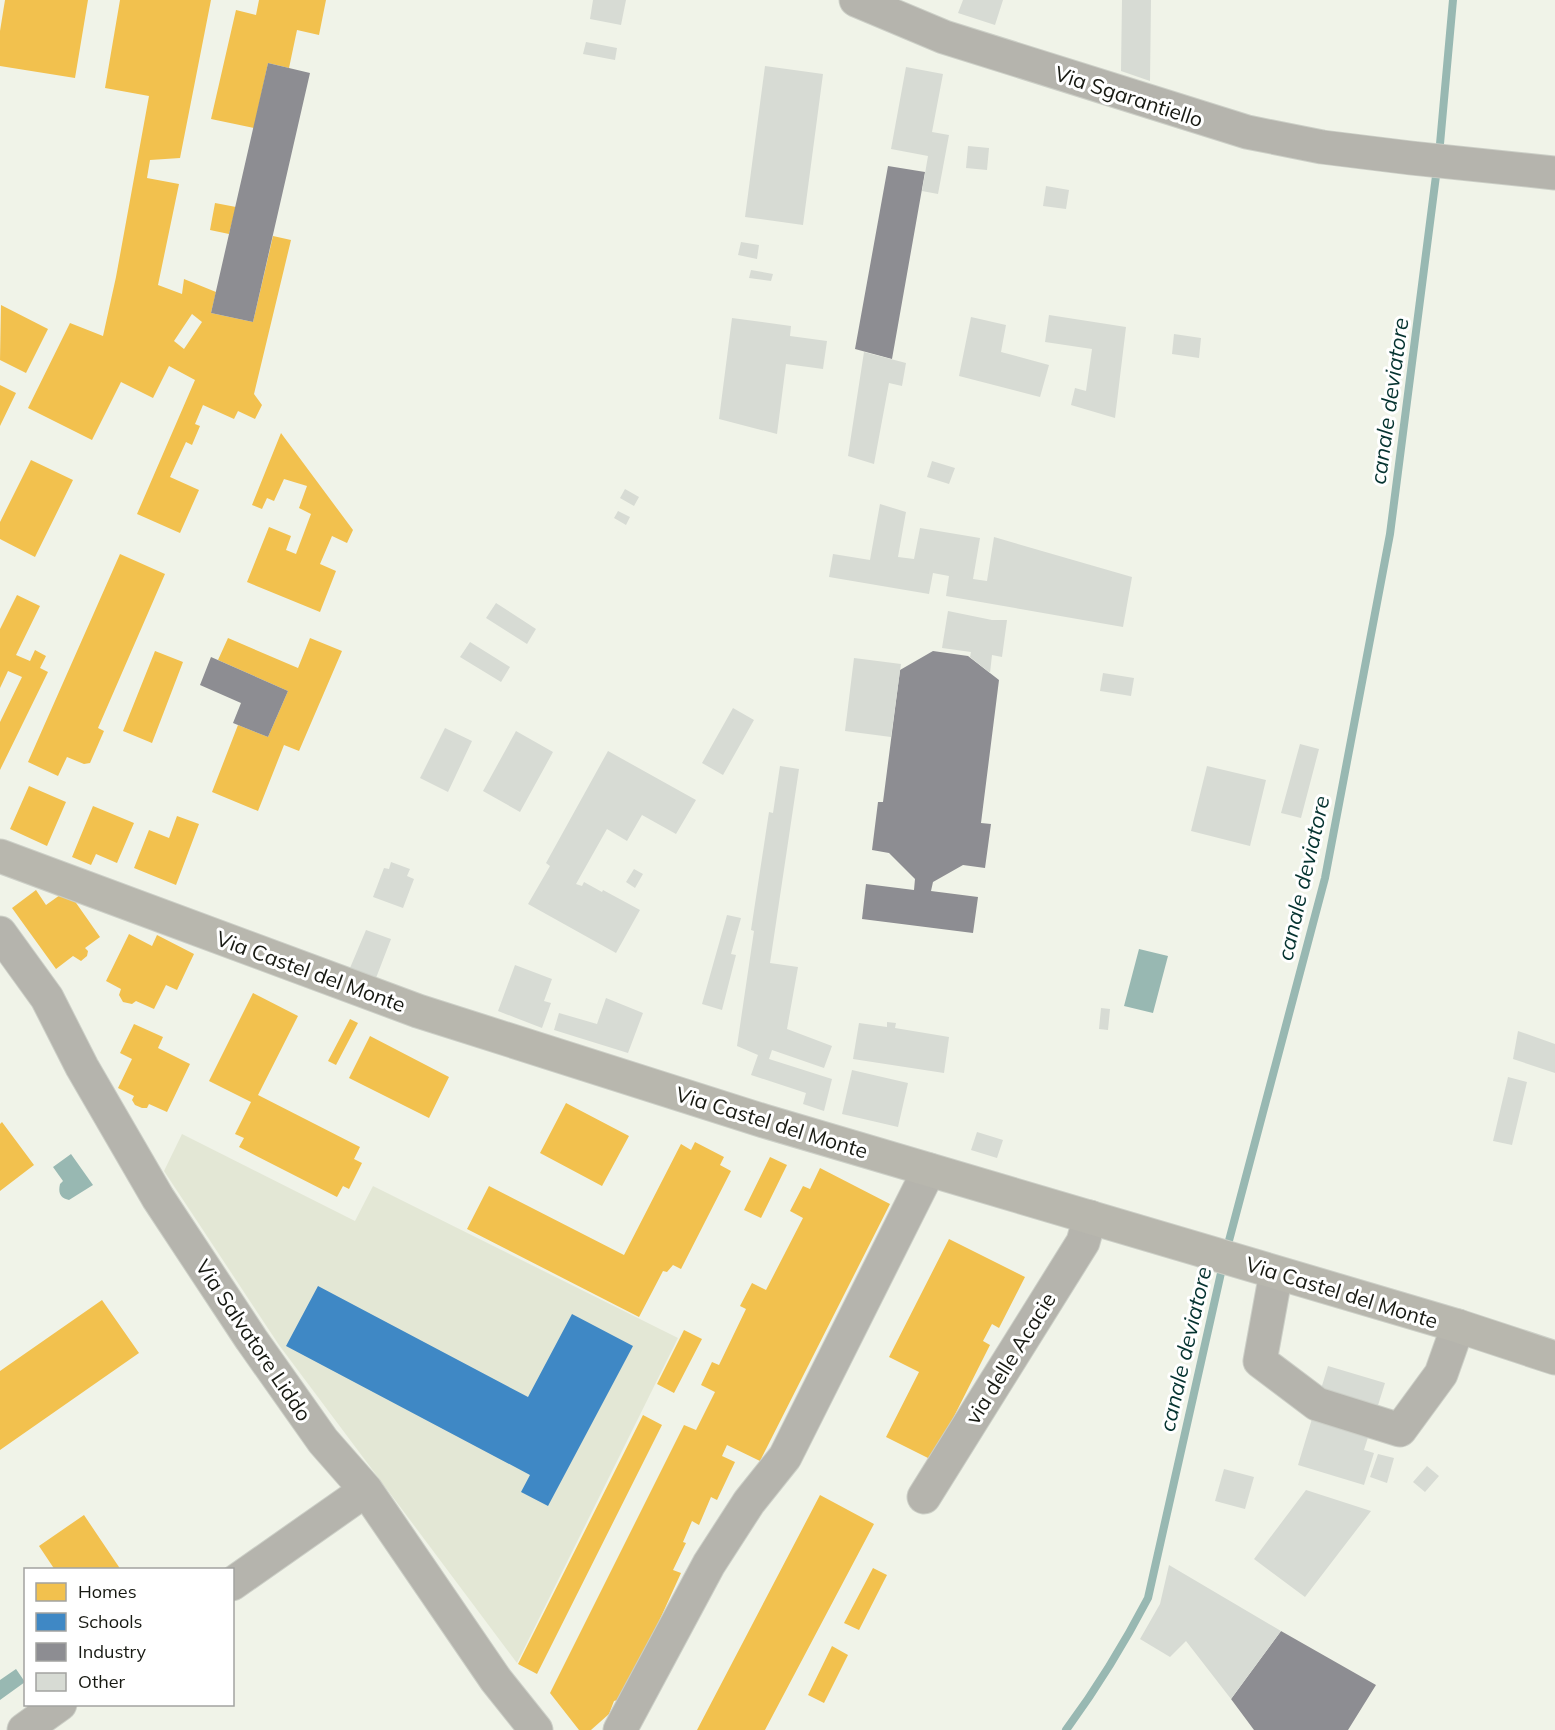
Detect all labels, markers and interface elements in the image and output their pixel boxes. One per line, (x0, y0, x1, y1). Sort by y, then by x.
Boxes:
street label: Via Sgarantiello (1052, 60, 1206, 132)
water label: canale deviatore (1363, 316, 1415, 486)
water label: canale deviatore (1270, 793, 1336, 963)
street label: Via Castel del Monte (213, 925, 409, 1017)
street label: Via Castel del Monte (673, 1080, 871, 1164)
street label: Via Castel del Monte (1243, 1250, 1441, 1334)
street label: Via Salvatore Liddo (190, 1254, 318, 1426)
water label: canale deviatore (1152, 1264, 1218, 1434)
street label: via delle Acacie (959, 1287, 1061, 1429)
legend (24, 1568, 234, 1706)
text: Homes (78, 1580, 137, 1603)
text: Schools (78, 1610, 143, 1633)
text: Industry (78, 1640, 147, 1663)
text: Other (78, 1670, 126, 1693)

